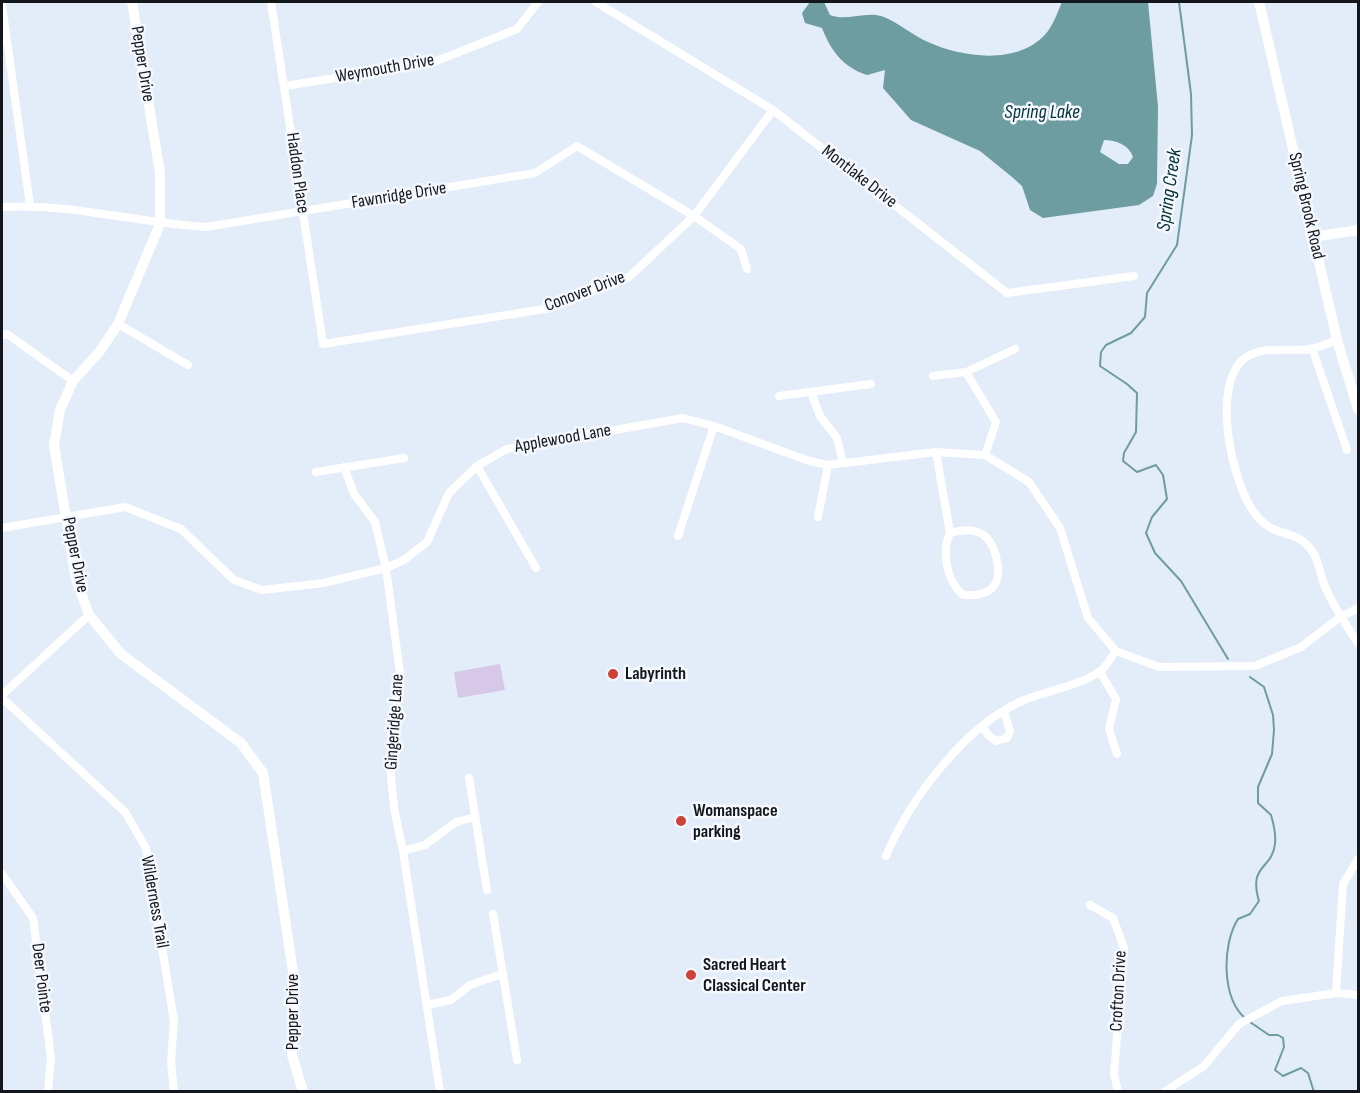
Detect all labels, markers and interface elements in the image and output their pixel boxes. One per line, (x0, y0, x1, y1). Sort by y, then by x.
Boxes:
street label: Pepper Drive (125, 25, 159, 103)
street label: Weymouth Drive (334, 50, 436, 88)
water label: Spring Lake (1004, 101, 1080, 125)
street label: Haddon Place (281, 131, 313, 215)
street label: Montlake Drive (817, 141, 901, 213)
water label: Spring Creek (1152, 147, 1188, 233)
street label: Spring Brook Road (1283, 150, 1329, 262)
street label: Fawnridge Drive (350, 178, 448, 214)
street label: Conover Drive (542, 267, 628, 317)
street label: Applewood Lane (513, 420, 613, 458)
street label: Pepper Drive (57, 515, 93, 595)
place label: Labyrinth (625, 663, 686, 685)
marker: Labyrinth (606, 667, 620, 681)
street label: Gingeridge Lane (381, 673, 409, 771)
place label: Womanspace parking (693, 800, 778, 842)
marker: Womanspace parking (674, 814, 688, 828)
street label: Wilderness Trail (135, 854, 173, 950)
street label: Deer Pointe (26, 942, 56, 1014)
street label: Crofton Drive (1106, 950, 1132, 1032)
place label: Sacred Heart Classical Center (703, 954, 806, 996)
marker: Sacred Heart Classical Center (684, 968, 698, 982)
street label: Pepper Drive (282, 974, 304, 1050)

